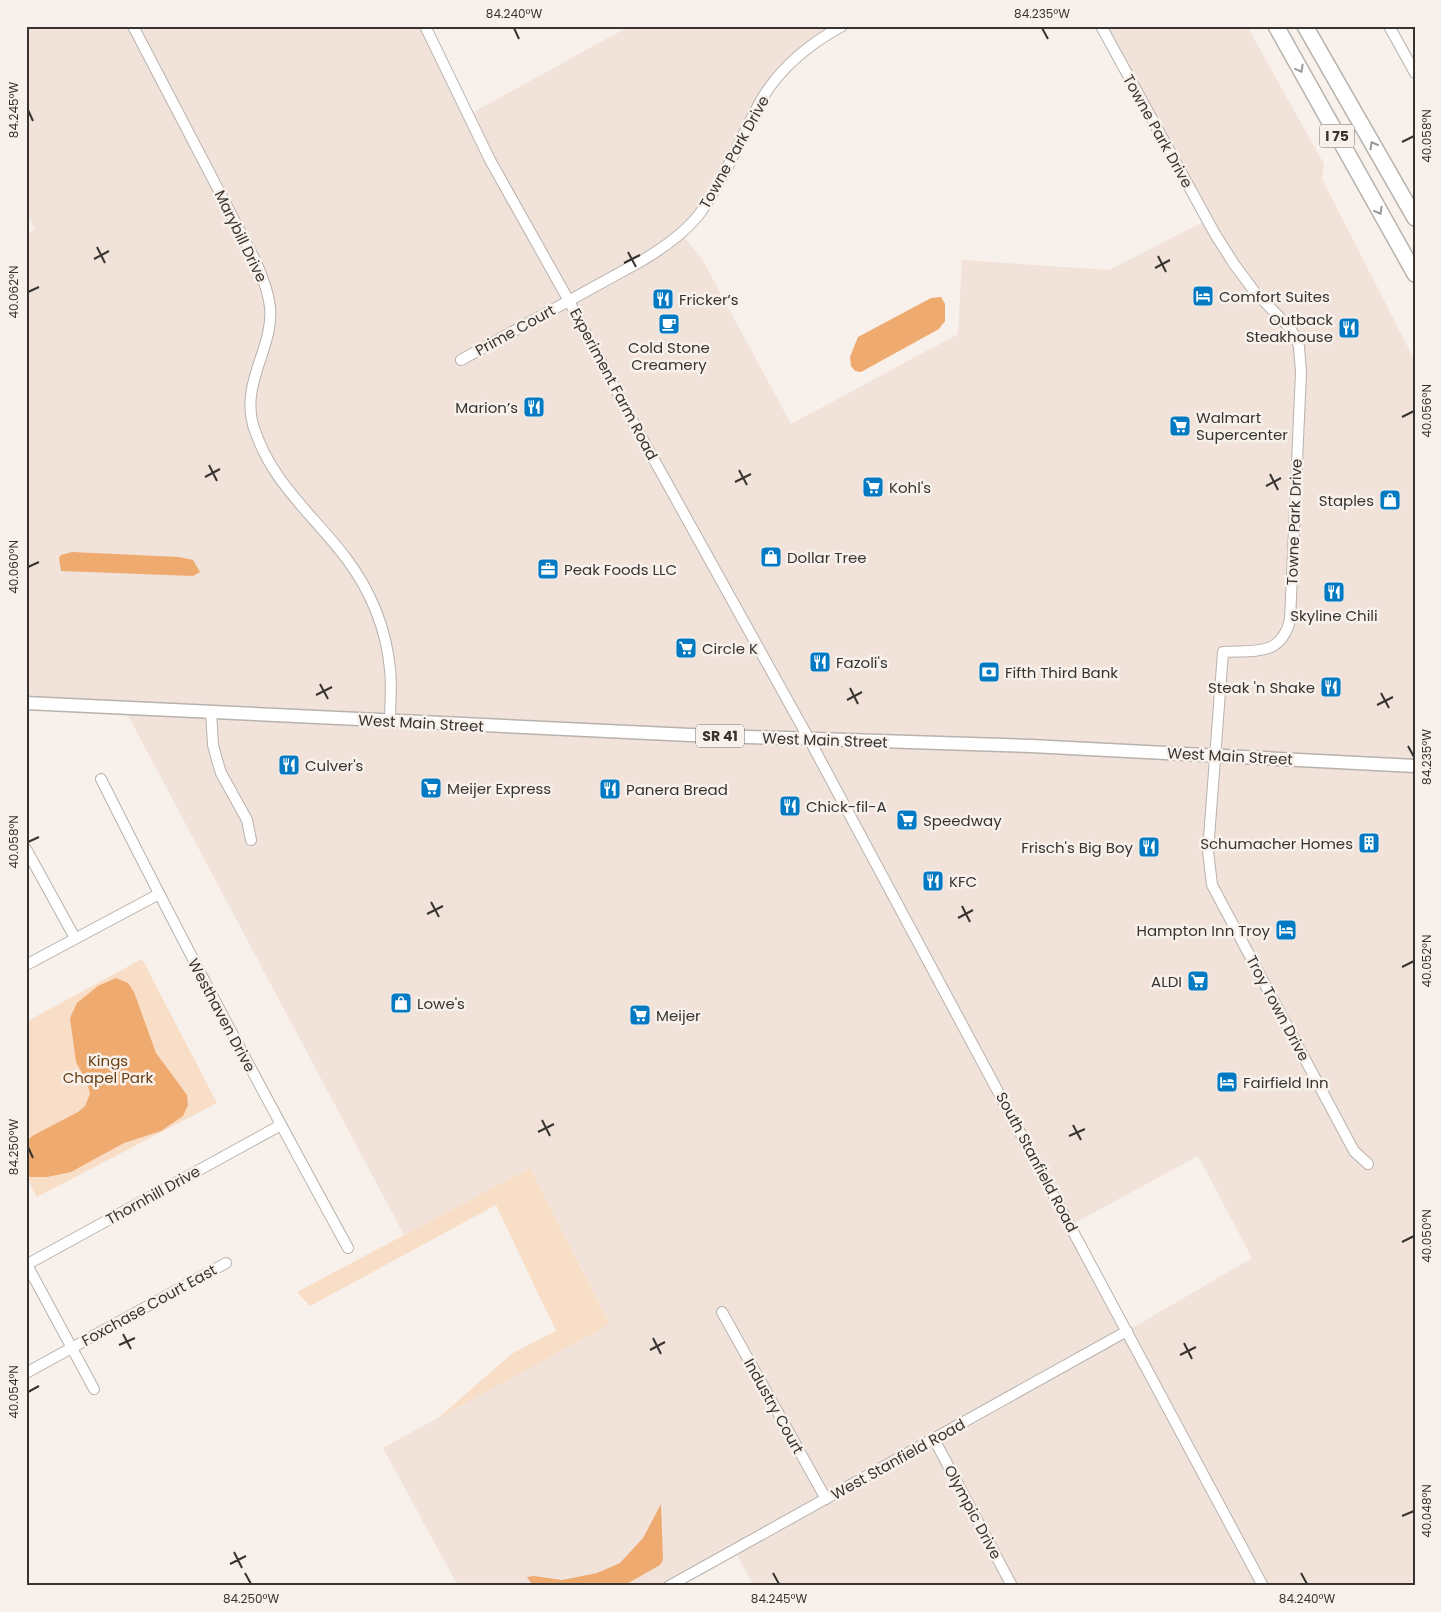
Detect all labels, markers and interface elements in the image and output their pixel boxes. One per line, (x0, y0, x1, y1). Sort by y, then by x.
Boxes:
text: 84.240°W (486, 5, 542, 22)
text: 84.235°W (1014, 5, 1070, 22)
one-way arrow (1293, 63, 1303, 72)
street label: Towne Park Drive (1118, 71, 1198, 191)
text: 84.245°W (5, 82, 22, 138)
street label: Towne Park Drive (694, 92, 774, 212)
text: 40.058°N (1418, 109, 1435, 163)
road number: I 75 (1320, 124, 1354, 148)
one-way arrow (1370, 141, 1380, 150)
street label: Marybill Drive (210, 186, 272, 286)
one-way arrow (1373, 205, 1383, 214)
text: 40.062°N (5, 265, 22, 319)
hotel icon: Comfort Suites (1191, 284, 1215, 308)
place label: Comfort Suites (1219, 286, 1330, 307)
restaurant icon: Fricker’s (651, 287, 675, 311)
place label: Fricker’s (679, 289, 739, 310)
street label: Prime Court (471, 299, 559, 361)
street label: Experiment Farm Road (565, 304, 663, 464)
place label: Outback Steakhouse (1246, 309, 1333, 347)
cafe icon: Cold Stone Creamery (657, 312, 681, 336)
restaurant icon: Outback Steakhouse (1337, 316, 1361, 340)
place label: Cold Stone Creamery (628, 337, 710, 375)
text: 40.056°N (1418, 384, 1435, 438)
restaurant icon: Marion’s (522, 395, 546, 419)
place label: Marion’s (455, 397, 518, 418)
place label: Walmart Supercenter (1196, 407, 1288, 445)
supermarket icon: Walmart Supercenter (1168, 414, 1192, 438)
street label: Towne Park Drive (1281, 458, 1307, 586)
supermarket icon: Kohl's (861, 475, 885, 499)
place label: Kohl's (889, 477, 931, 498)
shop icon: Staples (1378, 488, 1402, 512)
place label: Staples (1319, 490, 1374, 511)
text: 40.060°N (5, 540, 22, 594)
shop icon: Dollar Tree (759, 545, 783, 569)
place label: Dollar Tree (787, 547, 867, 568)
office icon: Peak Foods LLC (536, 557, 560, 581)
place label: Peak Foods LLC (564, 559, 677, 580)
restaurant icon: Skyline Chili (1322, 580, 1346, 604)
place label: Skyline Chili (1290, 605, 1378, 626)
supermarket icon: Circle K (674, 636, 698, 660)
place label: Circle K (702, 638, 758, 659)
restaurant icon: Fazoli's (808, 650, 832, 674)
place label: Fazoli's (836, 652, 888, 673)
bank icon: Fifth Third Bank (977, 660, 1001, 684)
place label: Fifth Third Bank (1005, 662, 1118, 683)
restaurant icon: Steak 'n Shake (1319, 675, 1343, 699)
place label: Steak 'n Shake (1208, 677, 1315, 698)
street label: West Main Street (358, 709, 484, 737)
road number: SR 41 (696, 724, 744, 748)
street label: West Main Street (762, 727, 888, 753)
text: 84.235°W (1418, 729, 1435, 785)
street label: West Main Street (1167, 742, 1293, 770)
restaurant icon: Culver's (277, 753, 301, 777)
place label: Culver's (305, 755, 364, 776)
supermarket icon: Meijer Express (419, 776, 443, 800)
restaurant icon: Panera Bread (598, 777, 622, 801)
place label: Meijer Express (447, 778, 551, 799)
place label: Panera Bread (626, 779, 728, 800)
restaurant icon: Chick-fil-A (778, 794, 802, 818)
place label: Chick-fil-A (806, 796, 887, 817)
supermarket icon: Speedway (895, 808, 919, 832)
place label: Speedway (923, 810, 1002, 831)
text: 40.058°N (5, 815, 22, 869)
building icon: Schumacher Homes (1357, 831, 1381, 855)
place label: Schumacher Homes (1200, 833, 1353, 854)
restaurant icon: Frisch's Big Boy (1137, 835, 1161, 859)
place label: Frisch's Big Boy (1021, 837, 1134, 858)
restaurant icon: KFC (921, 869, 945, 893)
place label: KFC (949, 871, 977, 892)
hotel icon: Hampton Inn Troy (1274, 918, 1298, 942)
place label: Hampton Inn Troy (1137, 920, 1271, 941)
text: 40.052°N (1418, 935, 1435, 987)
street label: Troy Town Drive (1241, 951, 1315, 1065)
street label: Westhaven Drive (183, 954, 261, 1076)
supermarket icon: ALDI (1186, 969, 1210, 993)
place label: ALDI (1151, 971, 1182, 992)
shop icon: Lowe's (389, 991, 413, 1015)
place label: Lowe's (417, 993, 465, 1014)
supermarket icon: Meijer (628, 1003, 652, 1027)
place label: Meijer (656, 1005, 701, 1026)
park label: Kings Chapel Park (63, 1050, 154, 1088)
hotel icon: Fairfield Inn (1215, 1070, 1239, 1094)
place label: Fairfield Inn (1243, 1072, 1329, 1093)
street label: South Stanfield Road (991, 1088, 1083, 1236)
text: 84.250°W (5, 1119, 22, 1175)
street label: Thornhill Drive (102, 1160, 204, 1230)
text: 40.050°N (1418, 1209, 1435, 1263)
street label: Foxchase Court East (78, 1259, 220, 1351)
street label: Industry Court (739, 1354, 809, 1458)
text: 40.054°N (5, 1365, 22, 1419)
street label: West Stanfield Road (827, 1413, 969, 1505)
street label: Olympic Drive (939, 1461, 1007, 1563)
text: 40.048°N (1418, 1484, 1435, 1538)
text: 84.250°W (223, 1590, 279, 1607)
text: 84.245°W (751, 1590, 807, 1607)
text: 84.240°W (1279, 1590, 1335, 1607)

